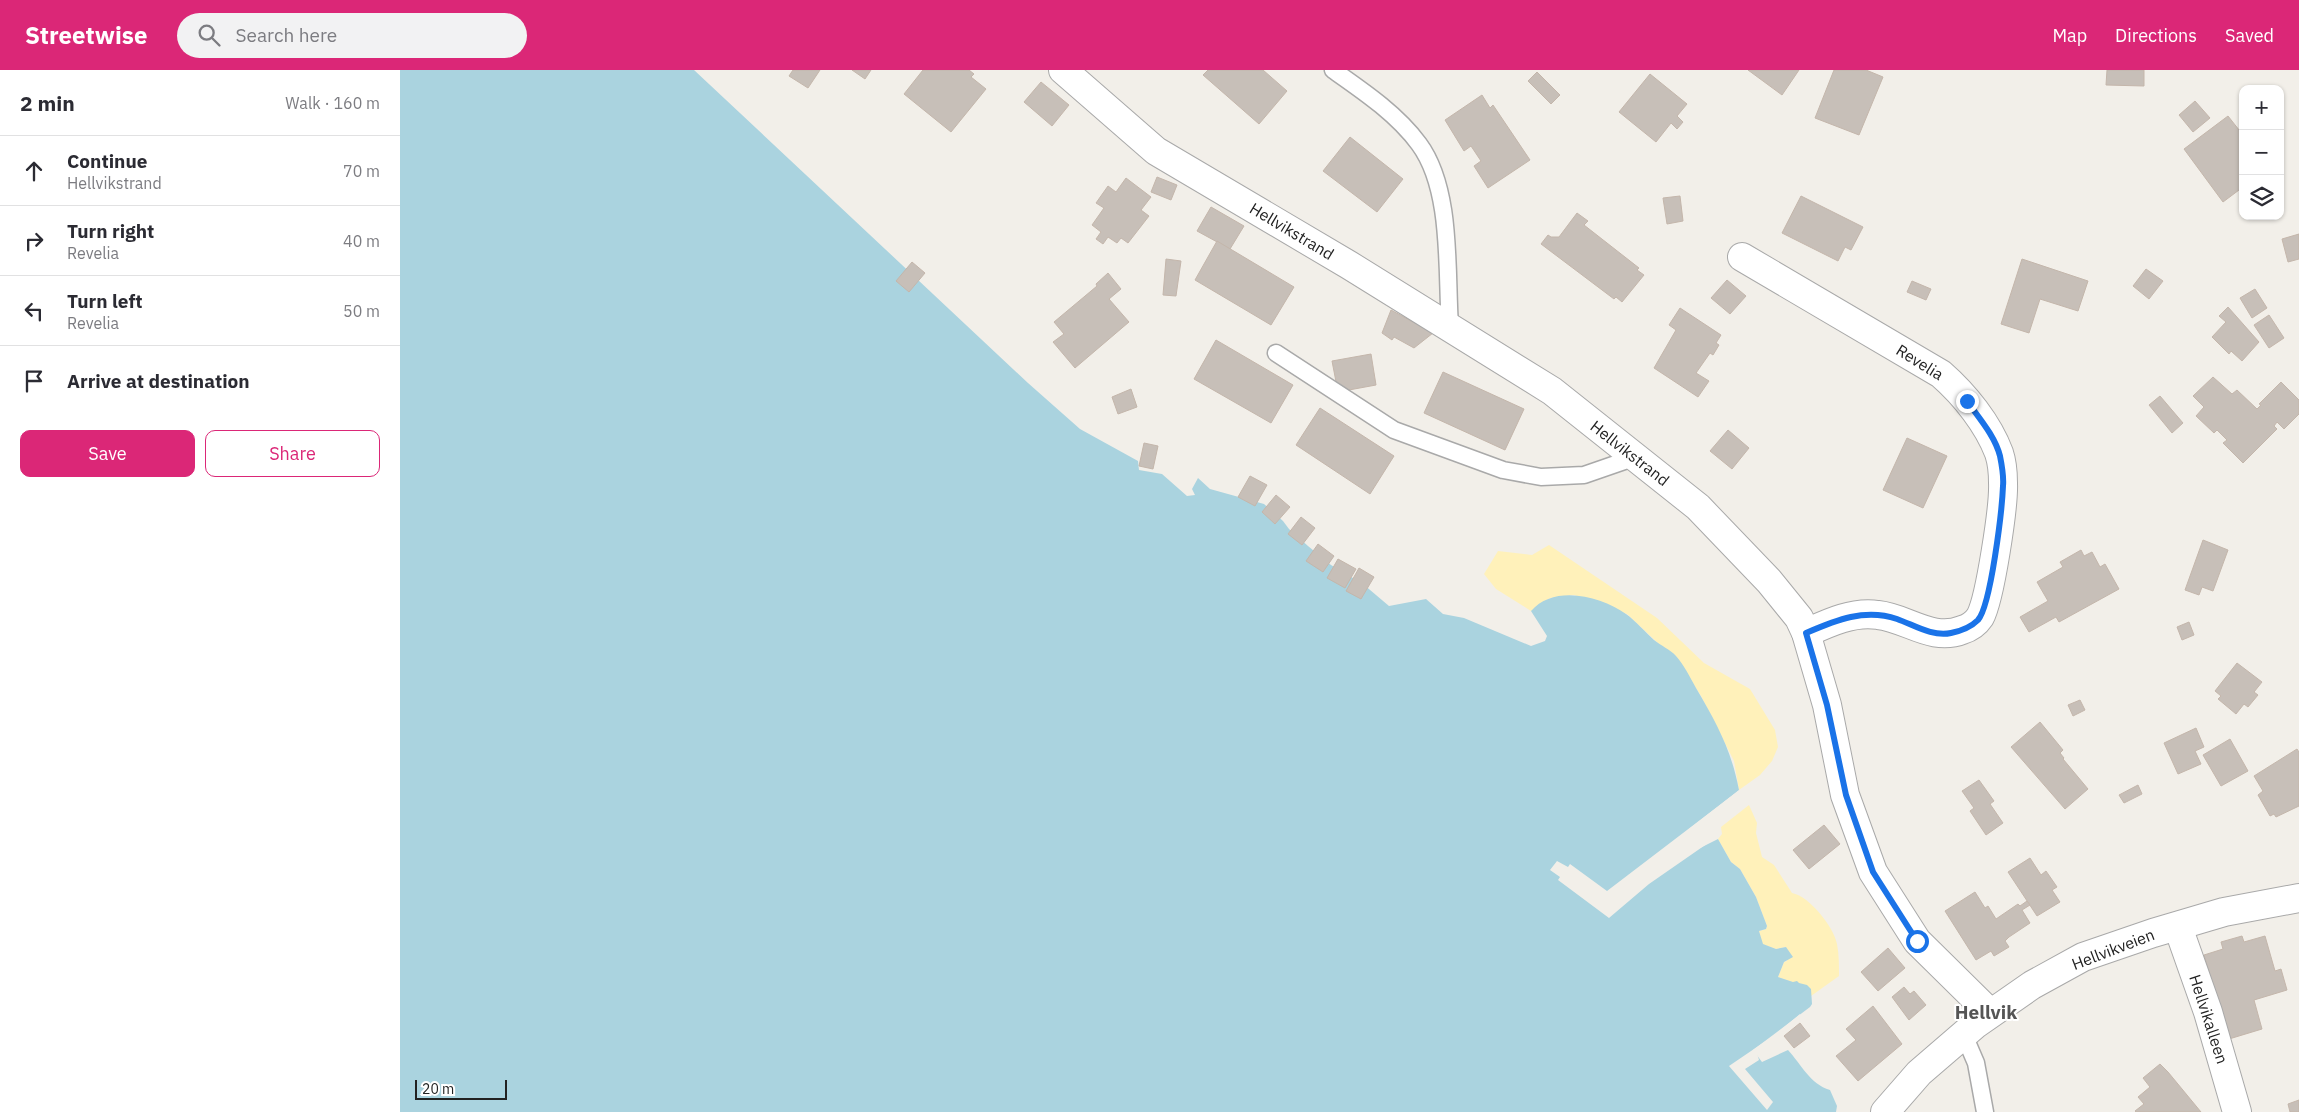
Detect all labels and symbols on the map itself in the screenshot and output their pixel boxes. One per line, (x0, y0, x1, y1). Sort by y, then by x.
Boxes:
street label: Hellvikstrand (1246, 198, 1338, 264)
street label: Revelia (1893, 340, 1948, 385)
route end (1956, 390, 1979, 413)
street label: Hellvikstrand (1587, 416, 1673, 490)
street label: Hellvikveien (2069, 924, 2157, 974)
route start (1906, 930, 1929, 953)
street label: Hellvikalleen (2185, 972, 2233, 1066)
district label: Hellvik (1955, 1000, 2017, 1024)
scale bar (415, 1077, 508, 1100)

